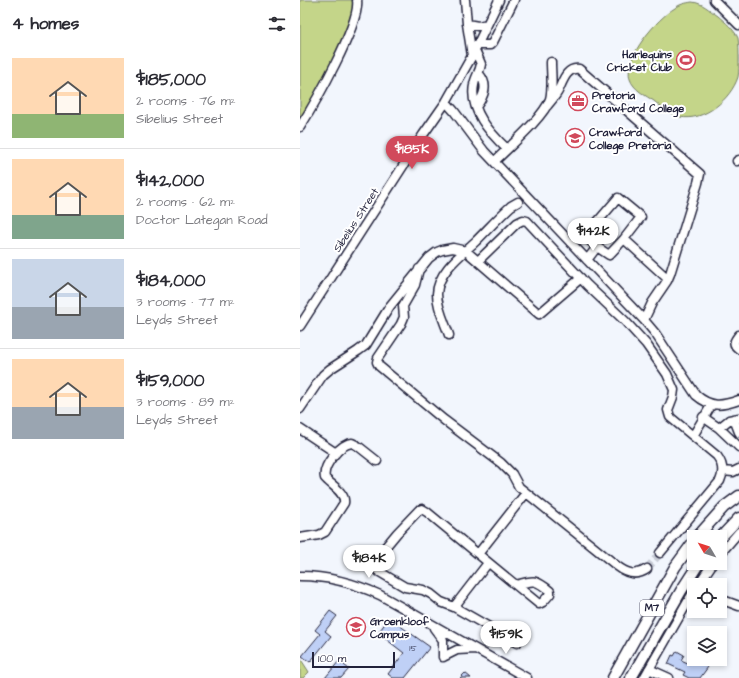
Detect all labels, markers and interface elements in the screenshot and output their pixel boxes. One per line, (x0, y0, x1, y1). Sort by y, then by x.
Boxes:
text: 4 homes (12, 12, 79, 36)
icon: filters (266, 13, 288, 35)
place label: Harlequins Cricket Club (607, 47, 673, 75)
sports icon: Harlequins Cricket Club (675, 49, 697, 71)
text: $185,000 (136, 68, 206, 92)
icon: home (44, 74, 92, 122)
place label: Pretoria Crawford College (592, 88, 684, 118)
office icon: Pretoria Crawford College (567, 90, 589, 112)
text: 2 rooms · 76 m² (136, 92, 236, 110)
text: Sibelius Street (136, 110, 223, 128)
place label: Crawford College Pretoria (589, 125, 672, 155)
school or university icon: Crawford College Pretoria (564, 127, 586, 149)
pin: $185K (384, 136, 440, 170)
text: $185K (395, 140, 429, 158)
text: $142,000 (136, 169, 204, 193)
icon: home (44, 175, 92, 223)
street label: Sibelius Street (330, 185, 383, 255)
text: 2 rooms · 62 m² (136, 193, 235, 211)
text: Doctor Lategan Road (136, 211, 268, 229)
pin: $142K (565, 218, 621, 252)
text: $142K (576, 222, 610, 240)
text: $184,000 (136, 269, 205, 293)
icon: home (44, 275, 92, 323)
text: 3 rooms · 77 m² (136, 293, 235, 311)
text: Leyds Street (136, 311, 218, 329)
text: $159,000 (136, 369, 205, 393)
icon: home (44, 375, 92, 423)
text: 3 rooms · 89 m² (136, 393, 235, 411)
text: Leyds Street (136, 411, 218, 429)
north arrow (687, 530, 727, 570)
map controls (687, 530, 727, 666)
pin: $184K (341, 545, 397, 579)
text: $184K (352, 549, 386, 567)
button: locate (687, 578, 727, 618)
road number: M7 (640, 600, 664, 616)
place label: Groenkloof Campus (370, 614, 429, 643)
school or university icon: Groenkloof Campus (345, 616, 367, 638)
pin: $159K (478, 621, 534, 655)
text: $159K (489, 625, 523, 643)
button: layers (687, 626, 727, 666)
house number: 15 (409, 642, 417, 655)
scale bar (312, 650, 395, 669)
text: 100 m (318, 651, 346, 666)

